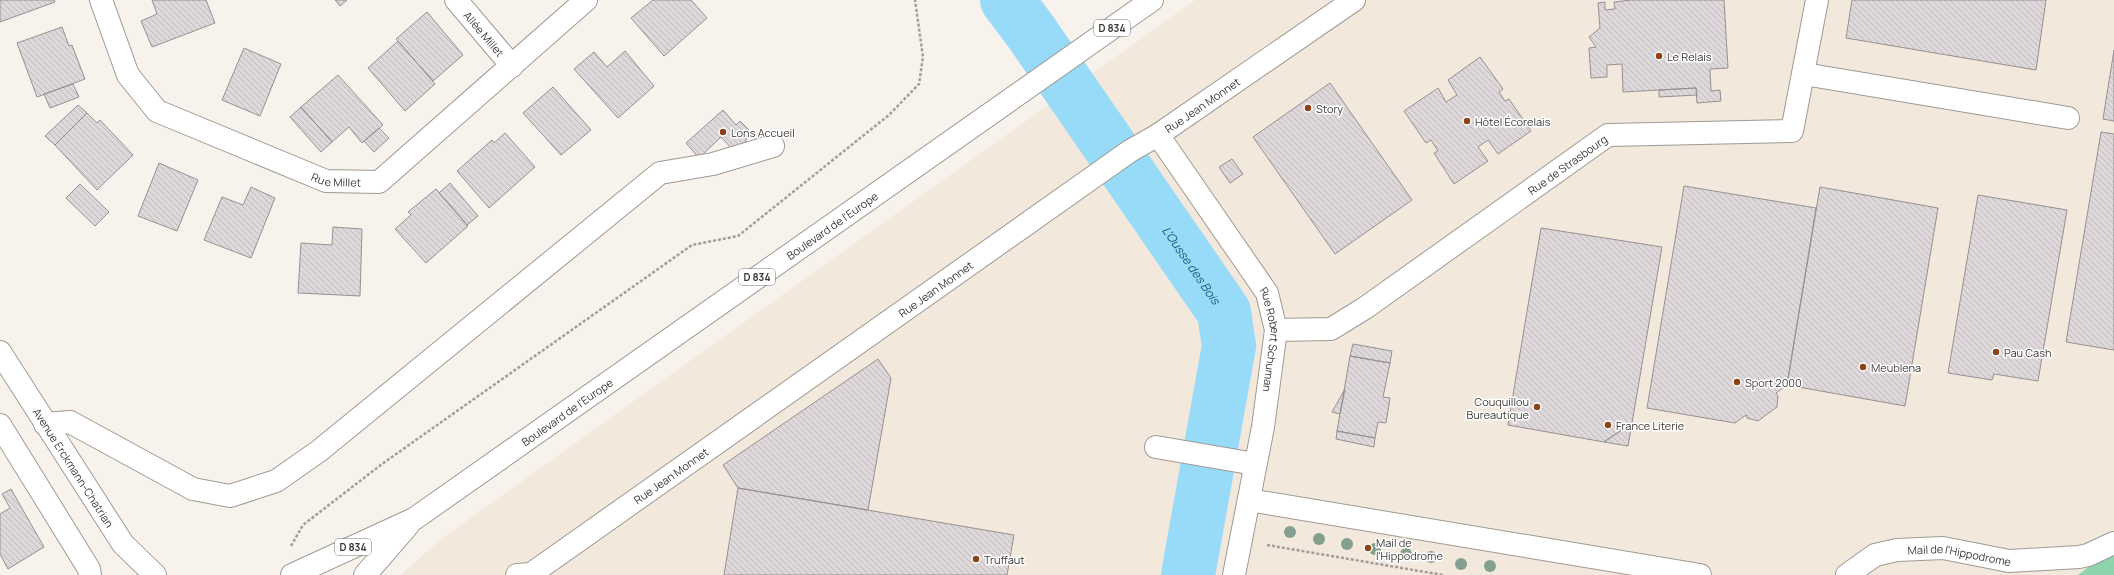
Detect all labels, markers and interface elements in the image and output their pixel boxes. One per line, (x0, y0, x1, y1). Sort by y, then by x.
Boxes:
street label: Allée Millet (461, 8, 508, 59)
road number: D 834 (1094, 20, 1130, 36)
place label: Le Relais (1667, 49, 1712, 64)
marker: Le Relais (1654, 51, 1664, 61)
street label: Rue Jean Monnet (1161, 74, 1243, 136)
place label: Story (1316, 101, 1343, 116)
marker: Story (1303, 103, 1313, 113)
place label: Hôtel Écorelais (1475, 114, 1551, 129)
marker: Hôtel Écorelais (1462, 116, 1472, 126)
place label: Lons Accueil (731, 125, 795, 140)
marker: Lons Accueil (718, 127, 728, 137)
street label: Rue de Strasbourg (1524, 131, 1610, 198)
street label: Rue Millet (309, 168, 361, 189)
street label: Boulevard de l'Europe (783, 188, 881, 263)
water label: L'Ousse des Bois (1159, 222, 1226, 309)
street label: Rue Jean Monnet (895, 257, 976, 320)
road number: D 834 (739, 269, 775, 285)
street label: Rue Robert Schuman (1257, 283, 1284, 393)
place label: Pau Cash (2004, 345, 2052, 360)
marker: Pau Cash (1991, 347, 2001, 357)
place label: Meublena (1871, 360, 1921, 375)
marker: Meublena (1858, 362, 1868, 372)
street label: Boulevard de l'Europe (518, 374, 616, 449)
place label: Sport 2000 (1745, 375, 1802, 390)
marker: Sport 2000 (1732, 377, 1742, 387)
place label: Couquillou Bureautique (1466, 394, 1530, 422)
marker: Couquillou Bureautique (1532, 402, 1542, 412)
street label: Avenue Erckmann-Chatrian (30, 405, 118, 530)
place label: France Literie (1616, 418, 1685, 433)
marker: France Literie (1603, 420, 1613, 430)
street label: Rue Jean Monnet (630, 444, 711, 507)
place label: Mail de l'Hippodrome (1376, 535, 1443, 563)
road number: D 834 (335, 539, 371, 555)
street label: Mail de l'Hippodrome (1907, 540, 2013, 569)
marker: Mail de l'Hippodrome (1363, 543, 1373, 553)
place label: Truffaut (984, 552, 1025, 567)
marker: Truffaut (971, 554, 981, 564)

